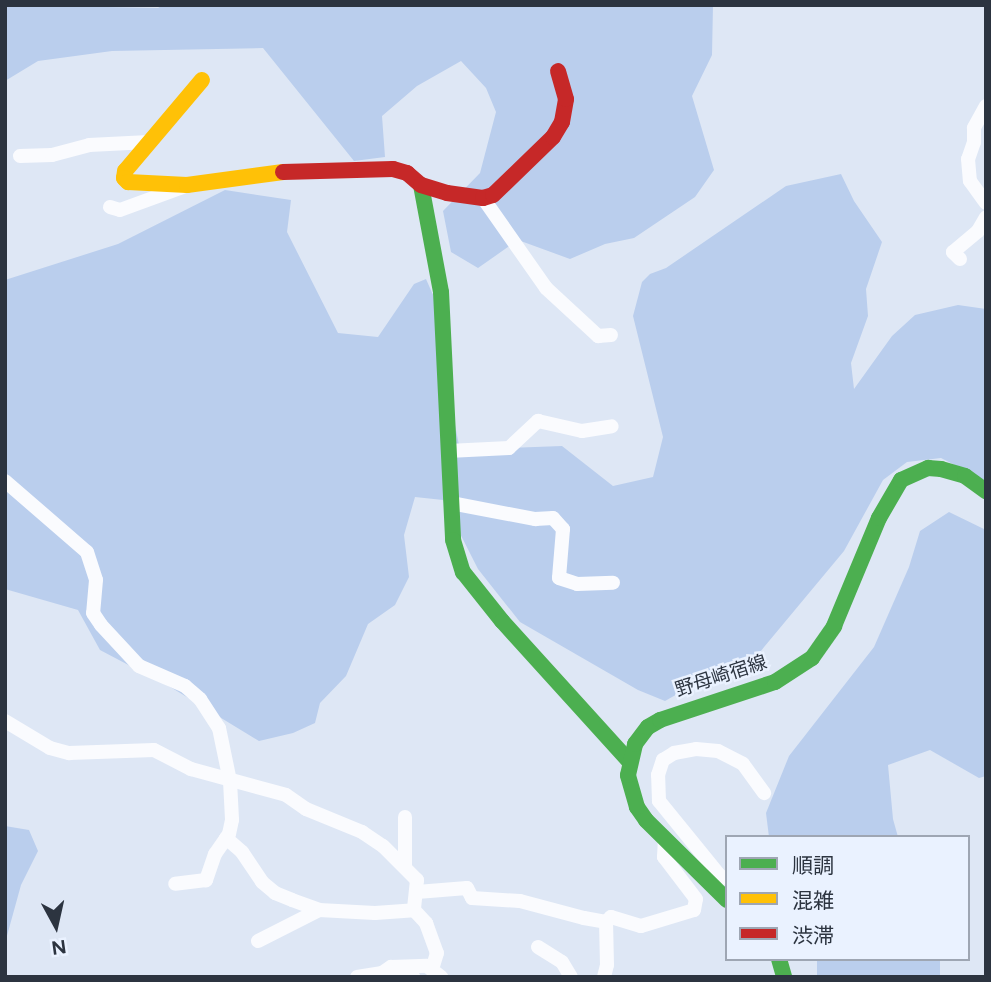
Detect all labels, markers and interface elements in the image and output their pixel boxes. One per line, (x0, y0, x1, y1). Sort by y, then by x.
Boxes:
street label: 野母崎宿線 (672, 650, 770, 702)
legend (725, 835, 970, 961)
text: 順調 (792, 853, 834, 878)
text: 混雑 (792, 888, 834, 913)
north arrow (21, 891, 91, 961)
text: 渋滞 (792, 923, 834, 948)
text: N (50, 935, 68, 960)

